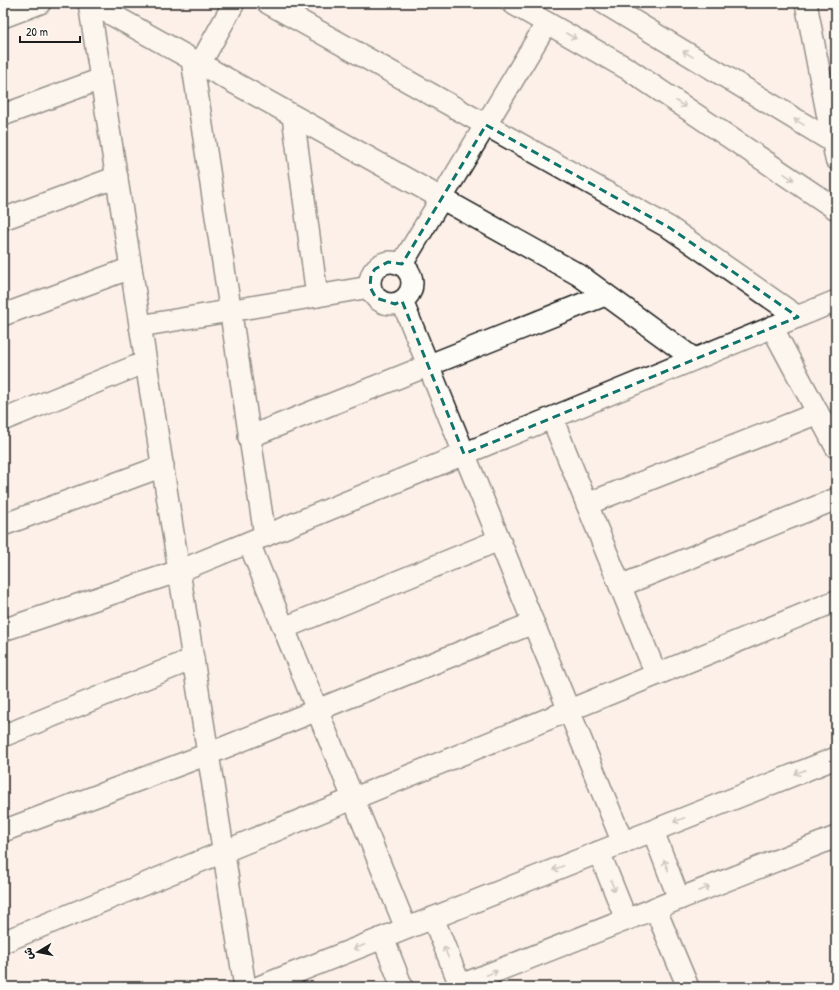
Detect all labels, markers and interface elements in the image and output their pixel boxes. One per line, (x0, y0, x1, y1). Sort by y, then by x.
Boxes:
scale bar (20, 18, 80, 44)
text: 20 m (26, 23, 48, 40)
one-way arrow (565, 33, 577, 40)
one-way arrow (682, 50, 694, 58)
one-way arrow (675, 100, 686, 108)
one-way arrow (793, 117, 805, 125)
one-way arrow (783, 173, 794, 181)
one-way arrow (794, 769, 806, 777)
one-way arrow (673, 817, 685, 825)
one-way arrow (661, 859, 669, 871)
one-way arrow (553, 865, 565, 872)
one-way arrow (609, 879, 617, 891)
one-way arrow (698, 884, 710, 892)
north arrow (18, 932, 58, 972)
one-way arrow (354, 944, 366, 951)
one-way arrow (442, 946, 449, 958)
text: ش (20, 947, 36, 961)
one-way arrow (486, 968, 498, 976)

